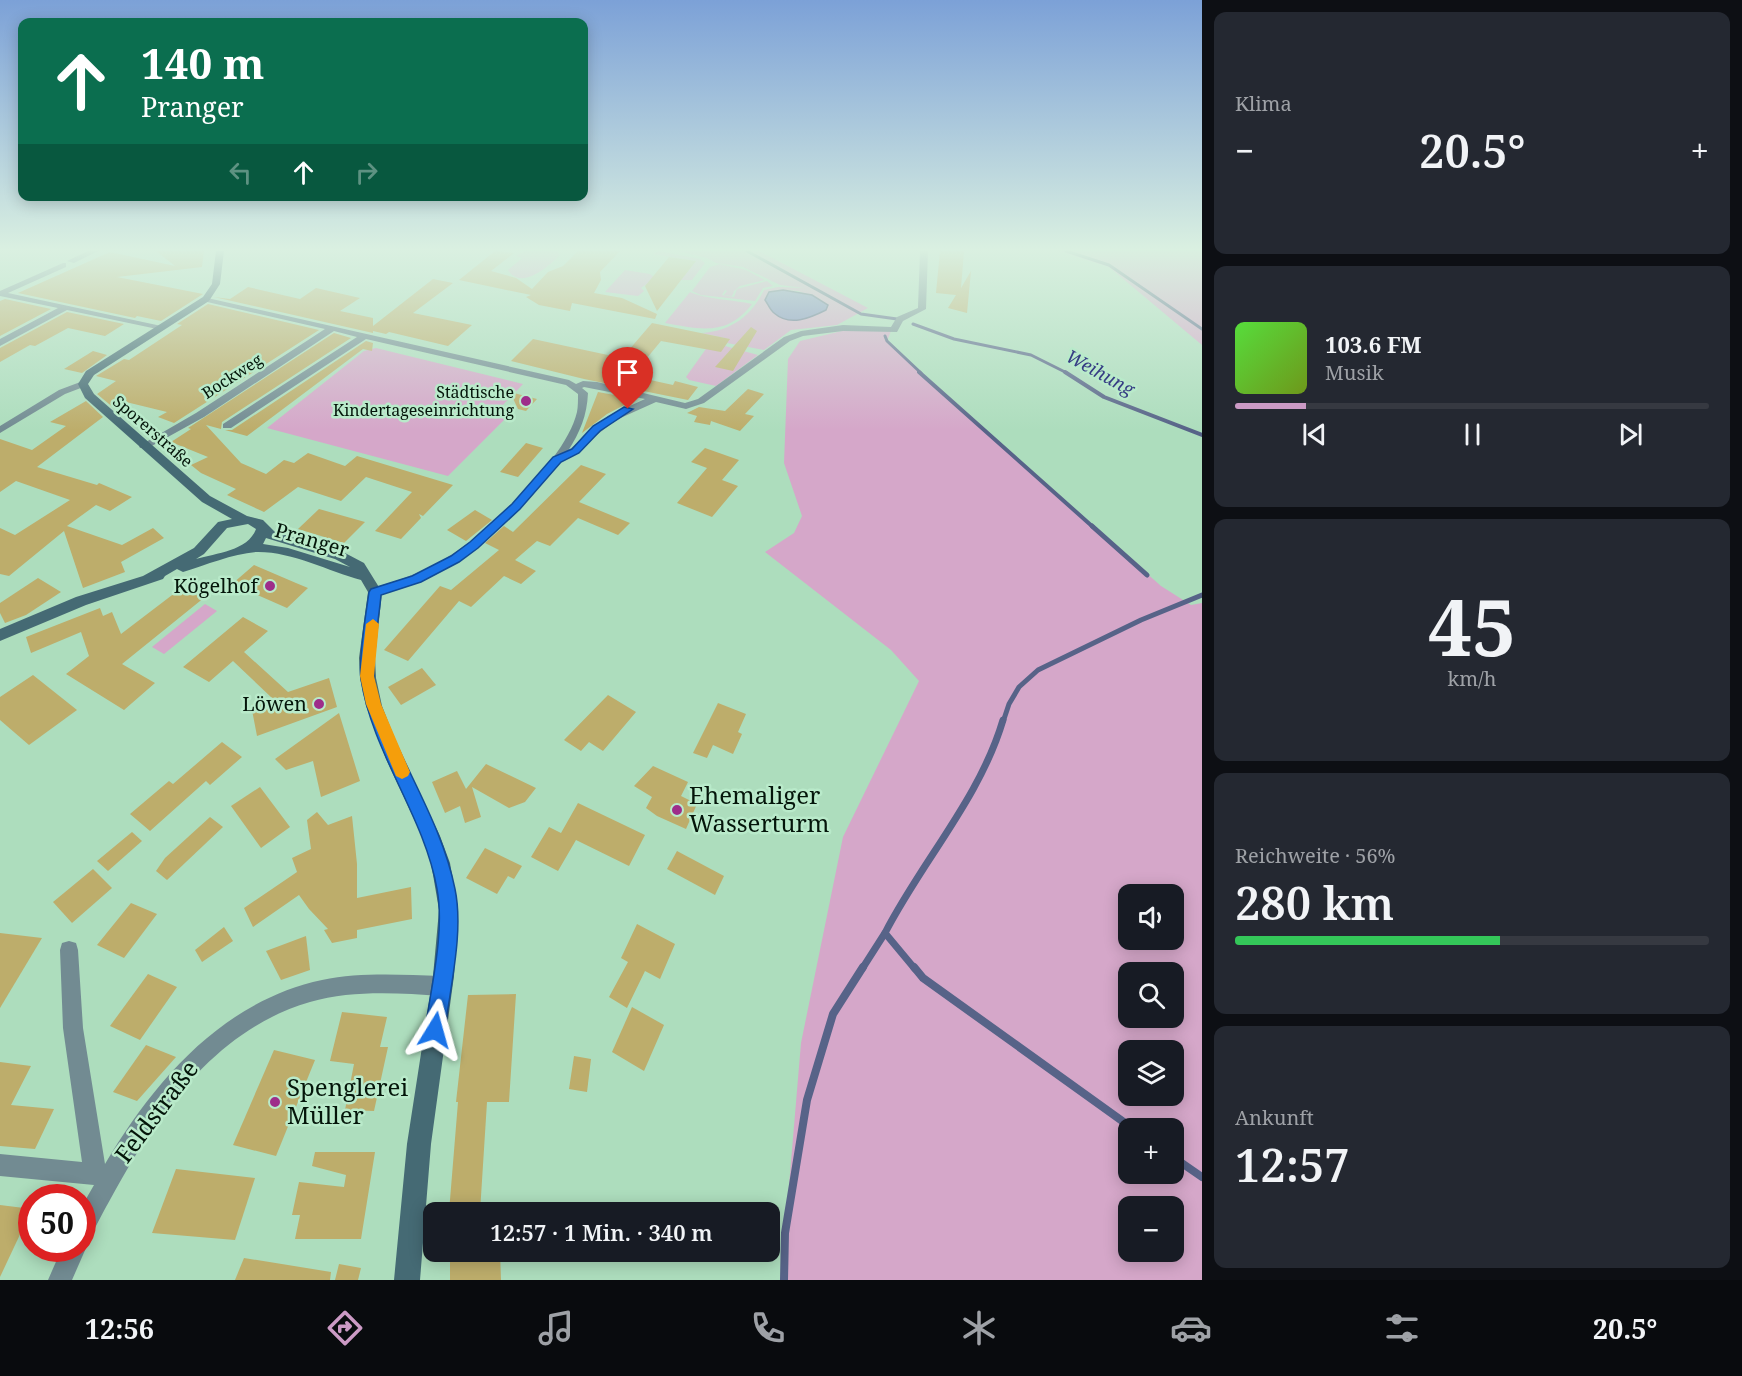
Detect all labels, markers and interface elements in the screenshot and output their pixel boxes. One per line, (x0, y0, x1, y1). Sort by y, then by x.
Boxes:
text: 140 m (141, 34, 265, 91)
icon: ahead (42, 42, 120, 120)
text: Pranger (141, 88, 244, 125)
text: Klima (1235, 90, 1292, 117)
text: 20.5° (1419, 120, 1526, 181)
text: − (1235, 128, 1254, 173)
text: + (1691, 128, 1709, 173)
icon: left (224, 156, 257, 189)
icon: ahead (287, 156, 320, 189)
icon: right (350, 156, 383, 189)
text: 103.6 FM (1325, 329, 1422, 359)
water label: Weihung (1062, 344, 1140, 401)
pin (602, 347, 653, 409)
street label: Bockweg (198, 348, 267, 404)
icon: arrive (611, 356, 644, 389)
text: Musik (1325, 359, 1384, 386)
place label: Städtische Kindertageseinrichtung (333, 381, 514, 421)
street label: Sporerstraße (108, 390, 198, 472)
marker: Städtische Kindertageseinrichtung (519, 394, 533, 408)
icon: previous (1298, 418, 1331, 451)
icon: pause (1456, 418, 1489, 451)
icon: next (1614, 418, 1647, 451)
street label: Pranger (272, 516, 353, 563)
place label: Kögelhof (174, 572, 260, 599)
text: 45 (1428, 573, 1516, 679)
marker: Kögelhof (263, 579, 277, 593)
text: km/h (1447, 665, 1497, 692)
place label: Löwen (242, 690, 307, 717)
marker: Löwen (312, 697, 326, 711)
place label: Ehemaliger Wasserturm (689, 778, 830, 839)
marker: Ehemaliger Wasserturm (670, 803, 684, 817)
text: Reichweite · 56% (1235, 842, 1396, 869)
text: 280 km (1235, 872, 1394, 933)
map controls (1118, 884, 1184, 1262)
button: sound (1118, 884, 1184, 950)
button: search (1118, 962, 1184, 1028)
position arrow (403, 998, 467, 1062)
button: layers (1118, 1040, 1184, 1106)
street label: Feldstraße (106, 1053, 205, 1169)
place label: Spenglerei Müller (287, 1070, 408, 1131)
marker: Spenglerei Müller (268, 1095, 282, 1109)
text: Ankunft (1235, 1104, 1314, 1131)
button: + (1118, 1118, 1184, 1184)
text: 12:57 (1235, 1134, 1350, 1195)
speed limit sign: 50 (18, 1184, 96, 1262)
button: − (1118, 1196, 1184, 1262)
text: 12:57 · 1 Min. · 340 m (490, 1217, 713, 1247)
icon: directions (324, 1307, 366, 1349)
icon: music (535, 1307, 577, 1349)
icon: phone (747, 1307, 789, 1349)
icon: climate (958, 1307, 1000, 1349)
icon: car (1170, 1307, 1212, 1349)
icon: filters (1381, 1307, 1423, 1349)
text: 12:56 (85, 1310, 154, 1347)
text: 20.5° (1593, 1310, 1657, 1347)

